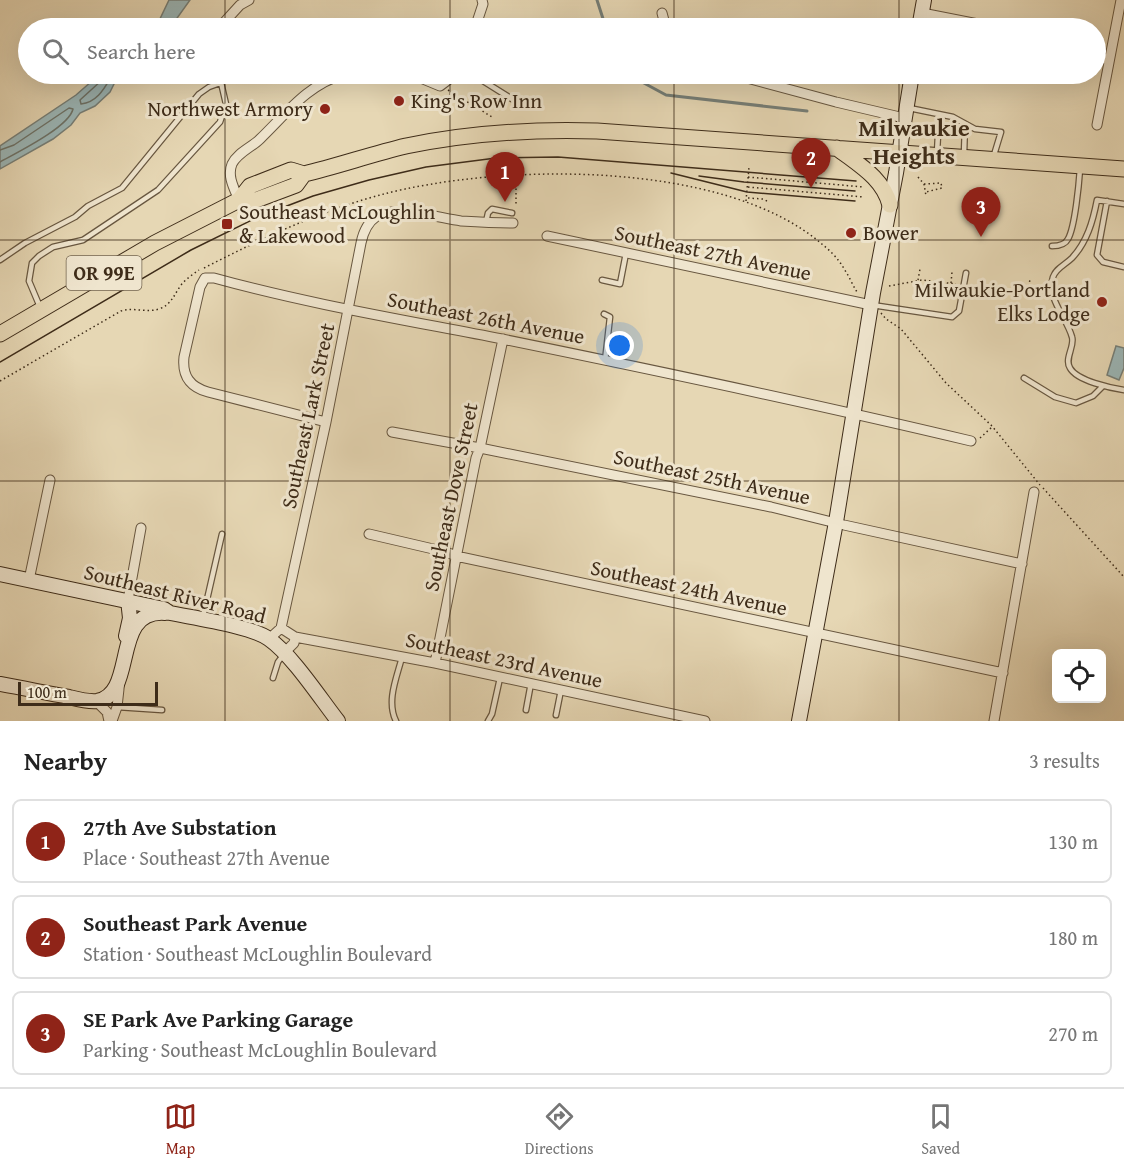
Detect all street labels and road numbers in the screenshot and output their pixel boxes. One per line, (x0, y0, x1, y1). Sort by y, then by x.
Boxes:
street label: Southeast 27th Avenue (612, 217, 814, 289)
road number: OR 99E (66, 256, 142, 290)
street label: Southeast 26th Avenue (385, 283, 587, 352)
street label: Southeast Lark Street (273, 320, 342, 512)
street label: Southeast Dove Street (415, 399, 486, 594)
street label: Southeast 25th Avenue (611, 441, 813, 513)
street label: Southeast 24th Avenue (588, 552, 790, 624)
street label: Southeast River Road (81, 556, 270, 631)
street label: Southeast 23rd Avenue (403, 623, 606, 696)

